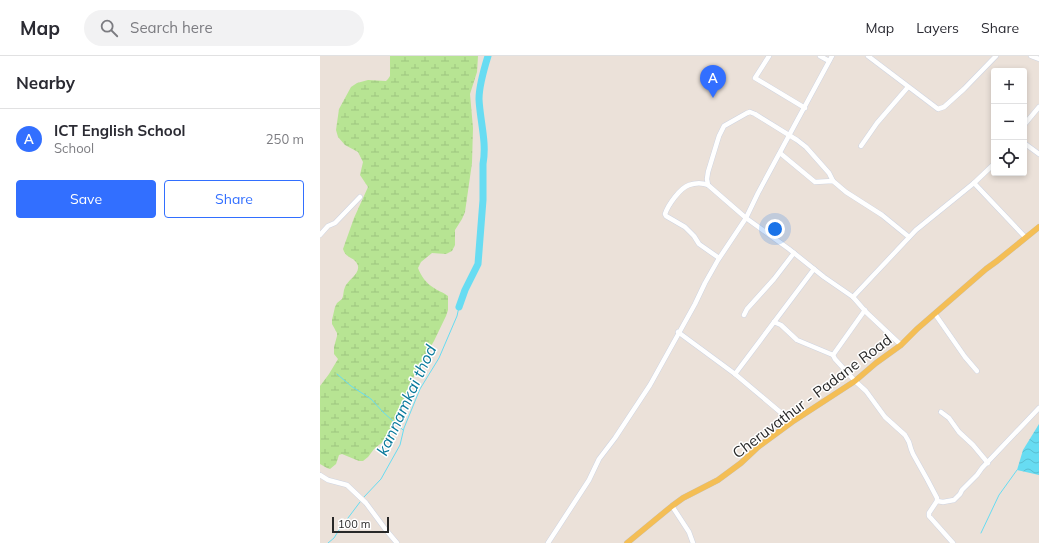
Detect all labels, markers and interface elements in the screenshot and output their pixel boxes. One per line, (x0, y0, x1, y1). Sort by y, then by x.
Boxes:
search box (84, 10, 364, 46)
text: Map (20, 16, 60, 40)
icon: search (98, 17, 120, 39)
text: Search here (130, 18, 213, 37)
text: Map (865, 19, 894, 37)
text: Layers (916, 19, 959, 37)
text: Share (981, 19, 1019, 37)
pin: A (700, 65, 726, 98)
map controls (991, 68, 1027, 176)
button: + (991, 68, 1027, 104)
text: Nearby (16, 72, 75, 93)
button: − (991, 104, 1027, 140)
text: ICT English School (54, 121, 186, 140)
text: A (24, 131, 34, 147)
text: 250 m (266, 131, 304, 147)
text: School (54, 140, 94, 156)
button: locate (991, 140, 1027, 176)
button: Save (16, 180, 156, 218)
button: Share (164, 180, 304, 218)
your location (765, 219, 785, 239)
street label: Cheruvathur - Padane Road (729, 330, 895, 462)
water label: kannamkai thod (372, 341, 441, 458)
scale bar (332, 515, 389, 534)
text: 100 m (338, 517, 370, 531)

